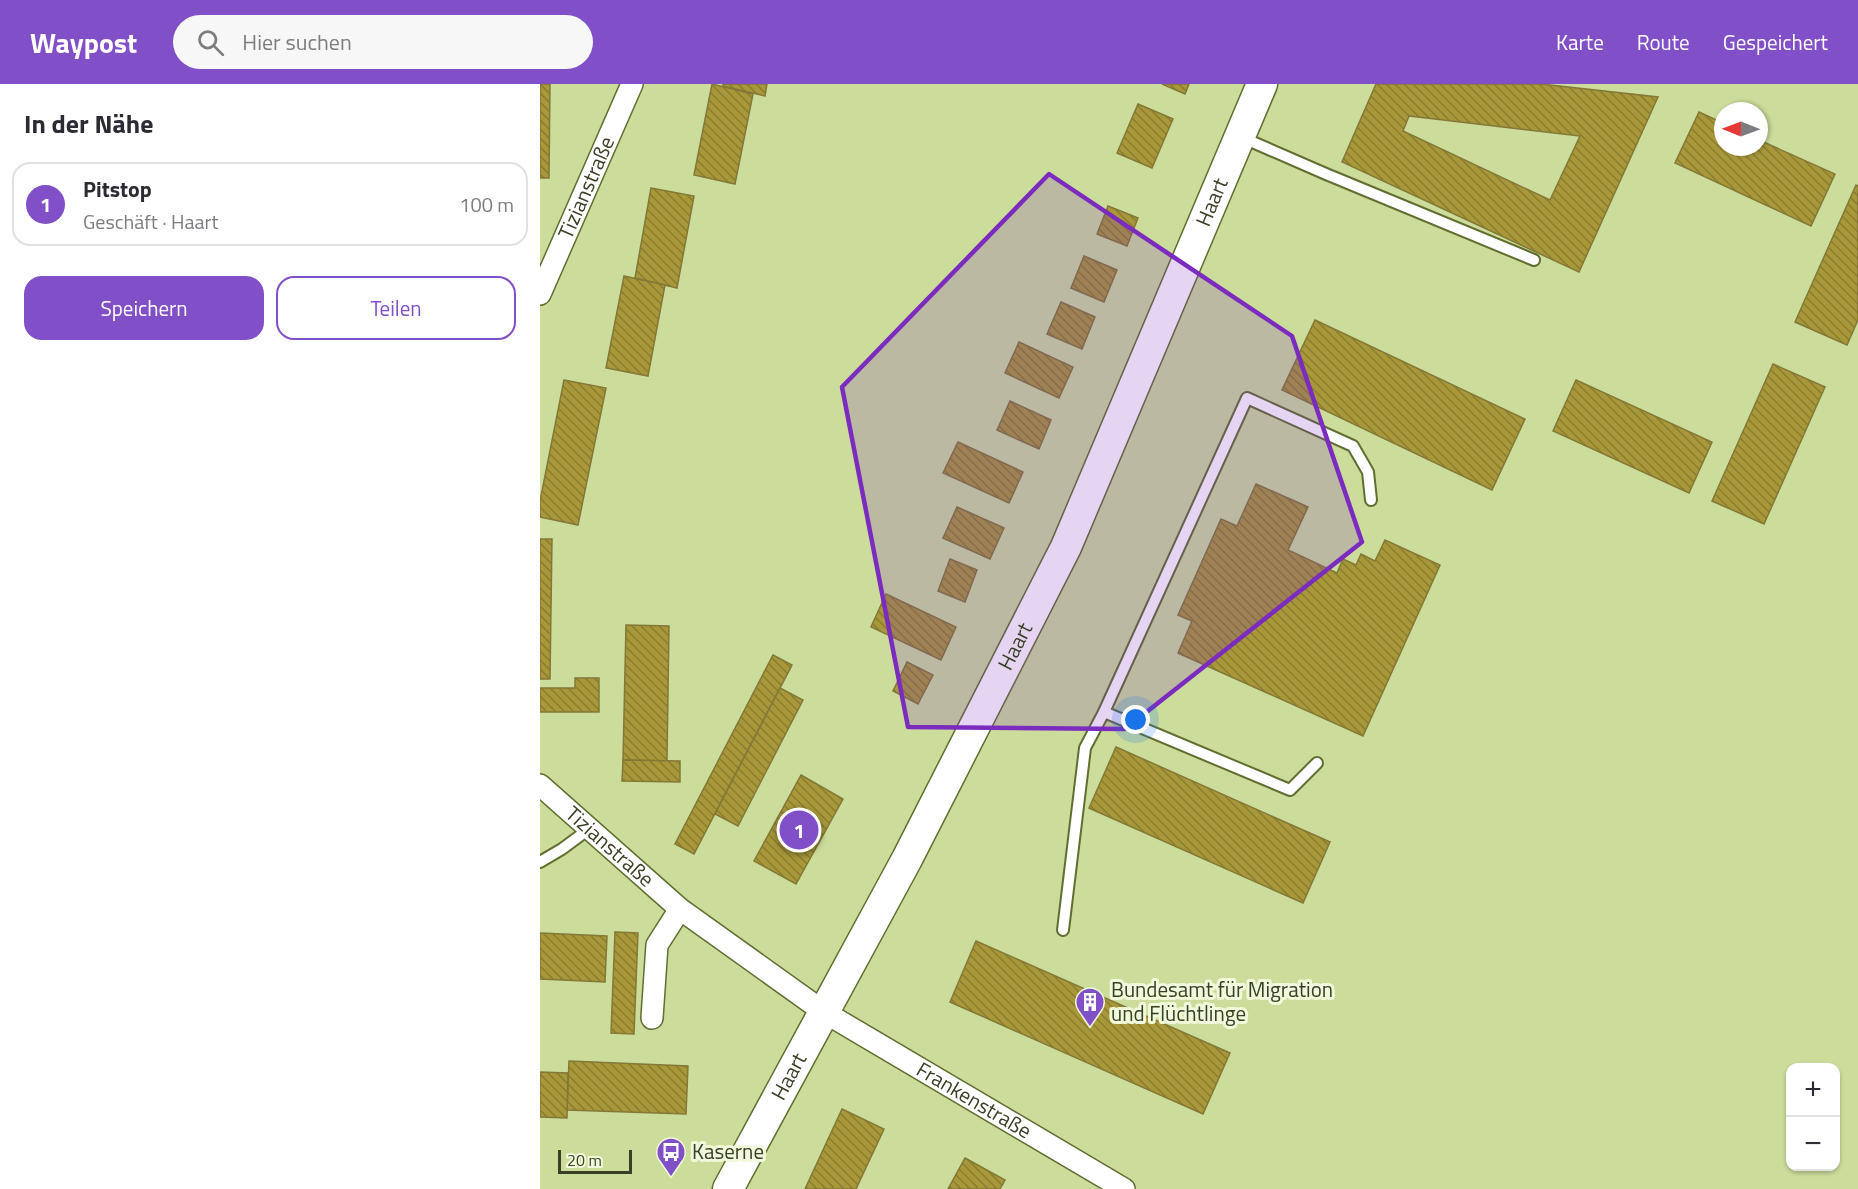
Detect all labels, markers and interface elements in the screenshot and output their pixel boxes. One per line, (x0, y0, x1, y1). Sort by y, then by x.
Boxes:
search box (173, 15, 593, 69)
text: Waypost (30, 21, 137, 64)
text: Hier suchen (242, 25, 352, 59)
icon: search (194, 26, 227, 59)
text: Karte (1556, 26, 1604, 58)
text: Route (1637, 26, 1690, 58)
text: Gespeichert (1723, 26, 1828, 58)
north arrow (1714, 102, 1768, 156)
text: In der Nähe (24, 104, 153, 143)
street label: Tizianstraße (549, 131, 622, 244)
text: Pitstop (83, 172, 152, 206)
street label: Haart (1187, 172, 1236, 231)
text: 1 (40, 189, 51, 220)
text: 100 m (459, 189, 514, 220)
text: Geschäft · Haart (83, 206, 218, 237)
button: Speichern (24, 276, 264, 340)
button: Teilen (276, 276, 516, 340)
street label: Haart (989, 616, 1040, 675)
your location (1121, 705, 1150, 734)
street label: Tizianstraße (559, 798, 662, 894)
pin: 1 (780, 808, 818, 852)
place label: Bundesamt für Migration und Flüchtlinge (1111, 973, 1333, 1029)
building icon: Bundesamt für Migration und Flüchtlinge (1074, 986, 1106, 1028)
street label: Haart (762, 1046, 814, 1106)
street label: Frankenstraße (911, 1053, 1038, 1146)
map controls (1786, 1063, 1840, 1171)
button: + (1786, 1063, 1840, 1117)
button: − (1786, 1117, 1840, 1171)
place label: Kaserne (692, 1135, 764, 1167)
bus stop icon: Kaserne (655, 1136, 687, 1178)
scale bar (558, 1147, 632, 1174)
text: 20 m (567, 1148, 602, 1172)

